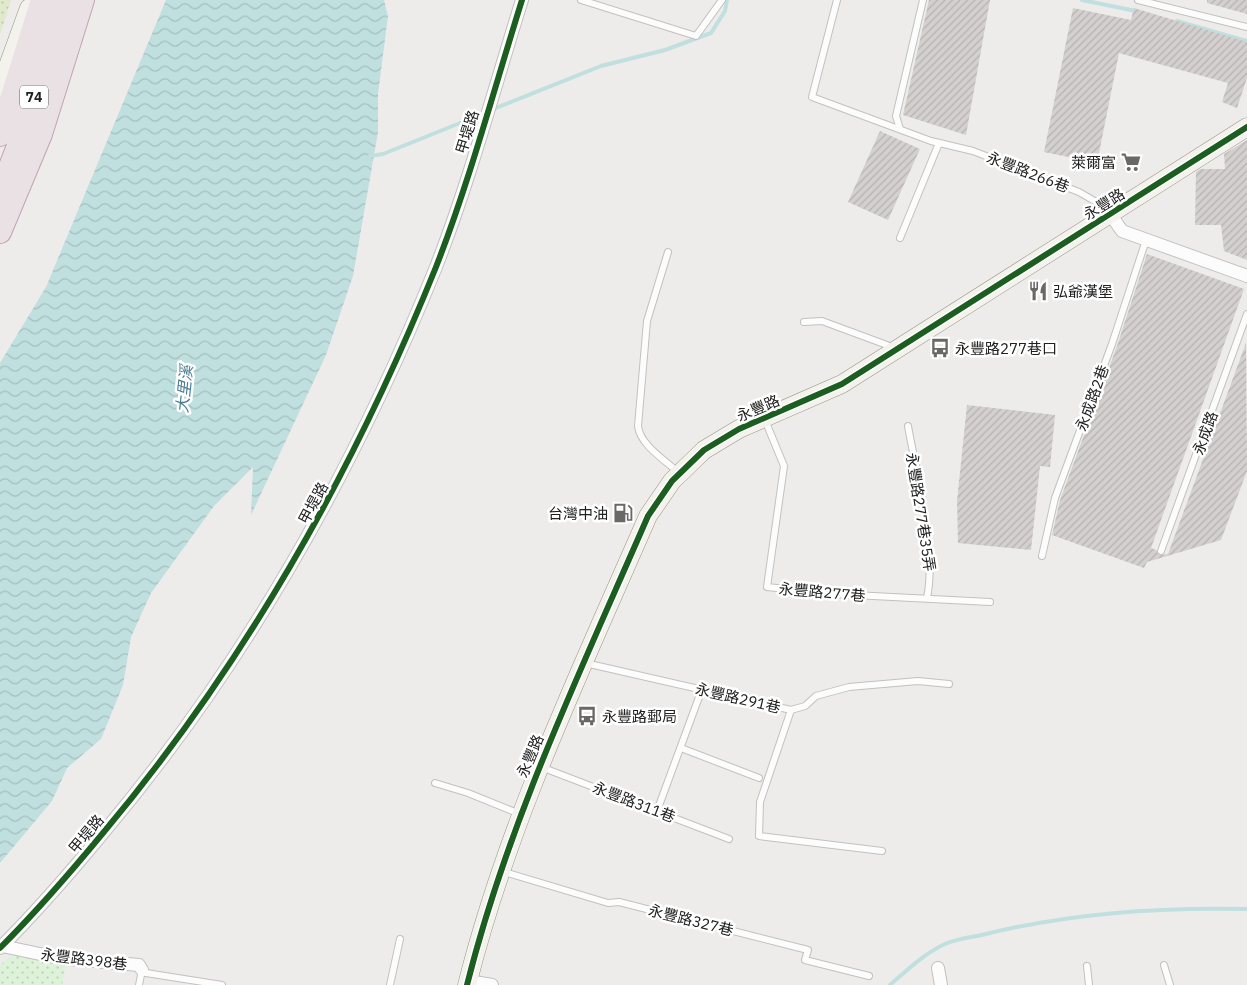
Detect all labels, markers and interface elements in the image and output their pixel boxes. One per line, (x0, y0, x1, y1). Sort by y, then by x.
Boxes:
road number: 74 (20, 85, 48, 108)
street label: 甲堤路 (451, 108, 483, 156)
street label: 永豐路266巷 (984, 148, 1072, 196)
supermarket icon: 萊爾富 (1120, 151, 1142, 173)
place label: 萊爾富 (1071, 153, 1116, 172)
street label: 永豐路 (1080, 184, 1128, 224)
restaurant icon: 弘爺漢堡 (1027, 280, 1049, 302)
place label: 弘爺漢堡 (1053, 282, 1113, 301)
bus stop icon: 永豐路277巷口 (929, 337, 951, 359)
place label: 永豐路277巷口 (955, 339, 1057, 358)
water label: 大里溪 (172, 362, 197, 414)
street label: 永成路2巷 (1071, 362, 1113, 434)
street label: 永豐路 (734, 390, 782, 426)
street label: 永成路 (1188, 409, 1222, 457)
street label: 永豐路277巷35弄 (902, 451, 940, 573)
street label: 甲堤路 (294, 479, 332, 527)
fuel station icon: 台灣中油 (612, 502, 634, 524)
place label: 台灣中油 (548, 504, 608, 523)
street label: 永豐路277巷 (778, 579, 866, 605)
street label: 永豐路291巷 (693, 679, 783, 717)
bus stop icon: 永豐路郵局 (576, 705, 598, 727)
place label: 永豐路郵局 (602, 707, 677, 726)
street label: 永豐路 (512, 732, 548, 780)
street label: 永豐路311巷 (590, 778, 678, 826)
street label: 甲堤路 (64, 811, 108, 857)
street label: 永豐路327巷 (646, 900, 736, 940)
street label: 永豐路398巷 (40, 944, 128, 974)

